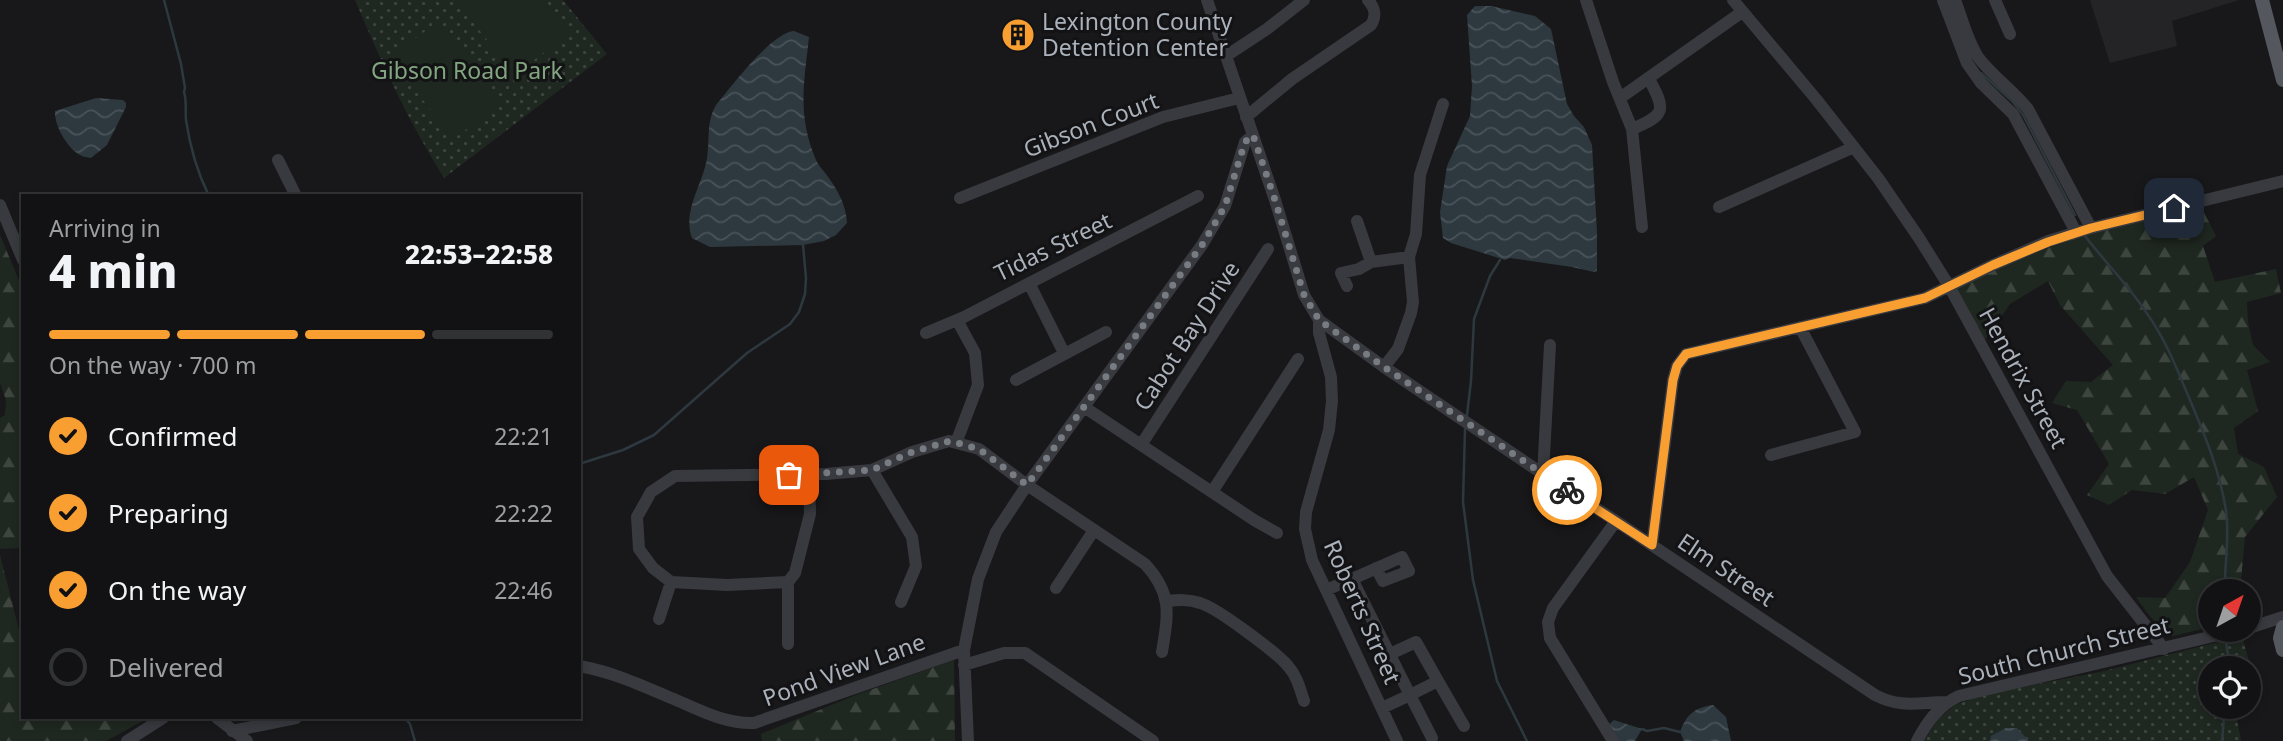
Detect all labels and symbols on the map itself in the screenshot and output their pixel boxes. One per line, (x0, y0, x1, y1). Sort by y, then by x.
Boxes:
place label: Lexington County Detention Center (1042, 5, 1233, 63)
building icon: Lexington County Detention Center (999, 16, 1037, 54)
park label: Gibson Road Park (371, 54, 564, 86)
street label: Gibson Court (1018, 84, 1163, 165)
pin (2144, 178, 2204, 238)
street label: Tidas Street (988, 204, 1117, 288)
street label: Cabot Bay Drive (1126, 255, 1246, 416)
street label: Hendrix Street (1972, 301, 2076, 454)
pin (759, 445, 819, 505)
courier (1532, 455, 1602, 525)
street label: Elm Street (1672, 525, 1781, 613)
street label: Roberts Street (1317, 535, 1409, 689)
north arrow (2198, 579, 2261, 642)
street label: South Church Street (1955, 608, 2173, 692)
street label: Pond View Lane (758, 625, 929, 713)

